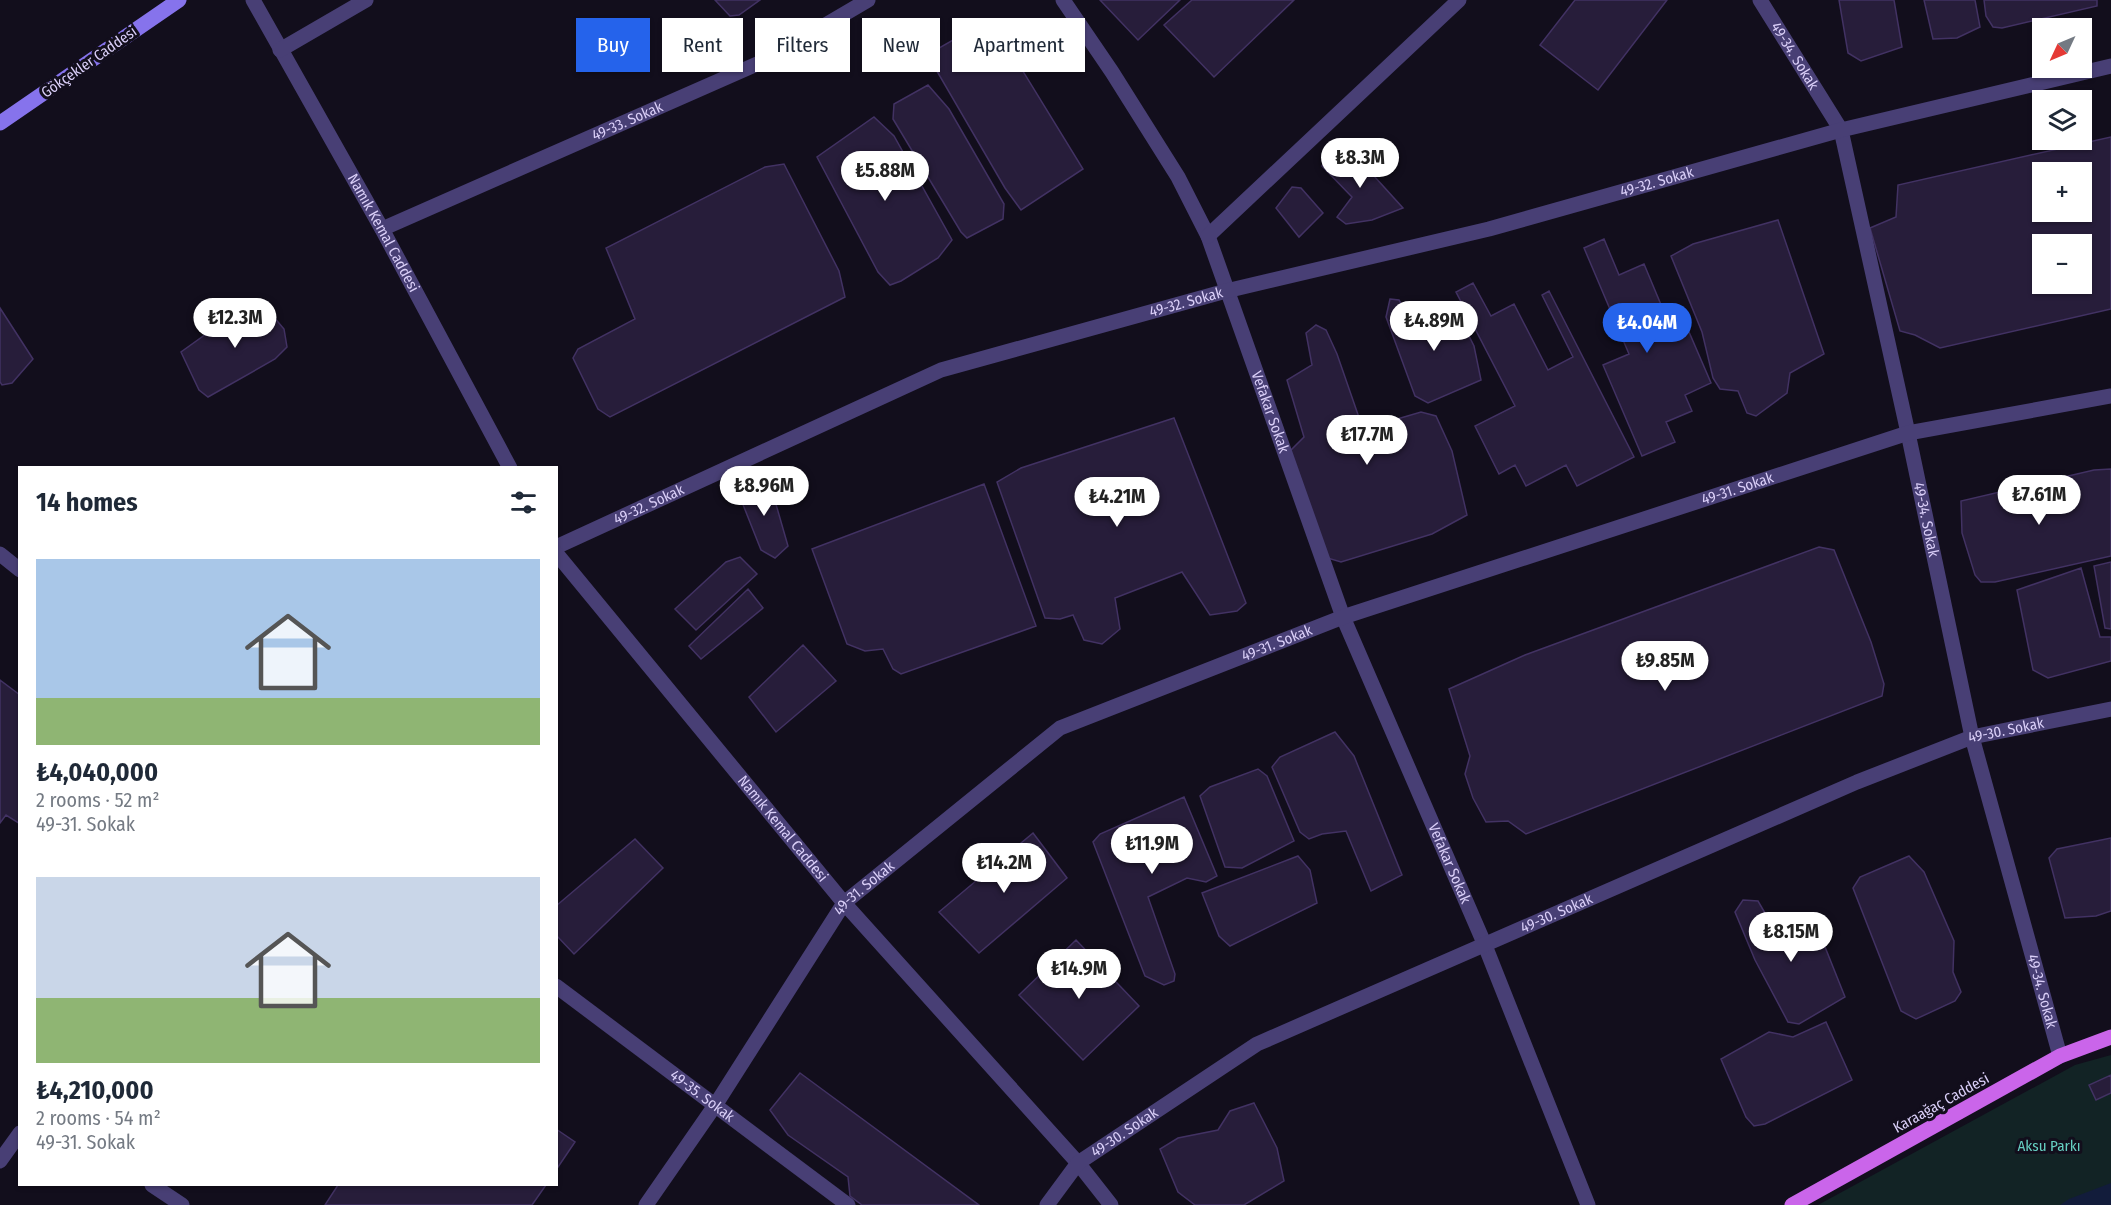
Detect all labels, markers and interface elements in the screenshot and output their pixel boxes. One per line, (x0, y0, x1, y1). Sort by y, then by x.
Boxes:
chip: Buy (576, 18, 650, 72)
chip: Rent (662, 18, 743, 72)
chip: Filters (755, 18, 850, 72)
chip: New (862, 18, 940, 72)
chip: Apartment (952, 18, 1085, 72)
north arrow (2032, 18, 2092, 78)
map controls (2032, 18, 2092, 294)
street label: 49-34. Sokak (1767, 19, 1823, 93)
street label: Gökçekler Caddesi (38, 22, 140, 102)
button: layers (2032, 90, 2092, 150)
street label: 49-33. Sokak (589, 98, 666, 145)
pin: ₺8.3M (1318, 138, 1402, 189)
text: ₺8.3M (1335, 145, 1385, 169)
pin: ₺5.88M (836, 151, 934, 202)
text: ₺5.88M (855, 158, 915, 182)
button: + (2032, 162, 2092, 222)
street label: 49-32. Sokak (1618, 163, 1696, 201)
street label: Namık Kemal Caddesi (344, 171, 423, 295)
button: − (2032, 234, 2092, 294)
street label: 49-32. Sokak (1147, 283, 1225, 321)
pin: ₺12.3M (186, 298, 284, 349)
pin: ₺4.89M (1385, 301, 1483, 352)
pin: ₺4.04M (1598, 303, 1696, 354)
text: ₺12.3M (207, 305, 263, 329)
text: ₺4.89M (1404, 308, 1464, 332)
text: ₺4.04M (1617, 310, 1677, 334)
street label: Vefakar Sokak (1248, 369, 1293, 455)
pin: ₺17.7M (1318, 415, 1416, 466)
text: ₺17.7M (1340, 422, 1394, 446)
pin: ₺8.96M (715, 466, 813, 517)
street label: 49-31. Sokak (1699, 468, 1776, 509)
text: ₺8.96M (734, 473, 794, 497)
pin: ₺7.61M (1990, 475, 2088, 526)
pin: ₺4.21M (1068, 477, 1166, 528)
street label: 49-32. Sokak (611, 480, 687, 528)
street label: 49-34. Sokak (1910, 481, 1943, 559)
text: ₺7.61M (2012, 482, 2066, 506)
text: ₺4.21M (1089, 484, 1145, 508)
icon: filters (507, 486, 540, 519)
text: 14 homes (36, 487, 138, 518)
icon: home (234, 598, 342, 706)
street label: 49-31. Sokak (1239, 621, 1315, 665)
pin: ₺9.85M (1616, 641, 1714, 692)
text: ₺9.85M (1635, 648, 1695, 672)
street label: 49-30. Sokak (1965, 714, 2045, 747)
text: ₺4,040,000 (36, 757, 158, 788)
street label: Namık Kemal Caddesi (734, 772, 832, 885)
text: 2 rooms · 52 m² (36, 788, 160, 812)
text: 49-31. Sokak (36, 812, 135, 836)
street label: Vefakar Sokak (1424, 821, 1475, 906)
pin: ₺11.9M (1103, 824, 1201, 875)
text: ₺11.9M (1125, 831, 1179, 855)
pin: ₺14.2M (955, 843, 1053, 894)
text: ₺14.2M (976, 850, 1032, 874)
street label: 49-31. Sokak (830, 857, 898, 918)
street label: 49-30. Sokak (1518, 890, 1595, 937)
pin: ₺8.15M (1742, 912, 1840, 963)
icon: home (234, 916, 342, 1024)
text: ₺8.15M (1763, 919, 1819, 943)
pin: ₺14.9M (1030, 949, 1128, 1000)
street label: 49-34. Sokak (2023, 952, 2061, 1030)
text: ₺14.9M (1051, 956, 1107, 980)
street label: 49-35. Sokak (667, 1066, 738, 1126)
street label: Karaağaç Caddesi (1890, 1069, 1992, 1137)
text: ₺4,210,000 (36, 1075, 154, 1106)
street label: 49-30. Sokak (1088, 1103, 1161, 1161)
text: 2 rooms · 54 m² (36, 1106, 161, 1130)
text: 49-31. Sokak (36, 1130, 135, 1154)
park label: Aksu Parkı (2017, 1137, 2081, 1155)

